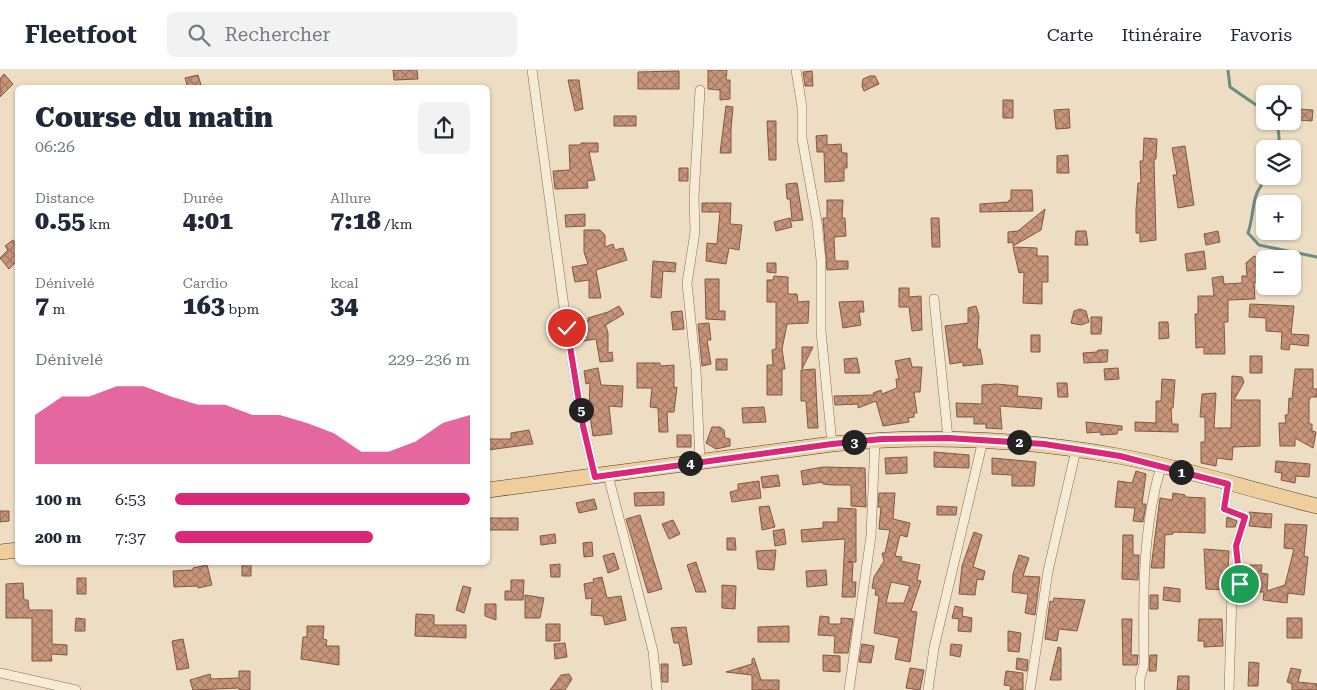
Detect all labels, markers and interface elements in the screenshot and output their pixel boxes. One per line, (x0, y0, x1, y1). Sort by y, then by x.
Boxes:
search box (167, 12, 517, 57)
text: Fleetfoot (25, 21, 137, 49)
icon: search (185, 21, 213, 49)
text: Rechercher (225, 23, 330, 46)
text: Carte (1047, 24, 1093, 45)
text: Itinéraire (1121, 24, 1202, 45)
text: Favoris (1230, 24, 1292, 45)
map controls (1256, 85, 1301, 295)
button: locate (1256, 85, 1301, 130)
text: Course du matin (35, 101, 273, 134)
button: share (418, 102, 470, 154)
text: 06:26 (35, 137, 75, 156)
button: layers (1256, 140, 1301, 185)
text: Distance (35, 190, 94, 206)
text: Durée (183, 190, 223, 206)
text: Allure (330, 190, 371, 206)
button: + (1256, 195, 1301, 240)
text: 0.55 (35, 206, 85, 235)
text: 4:01 (183, 206, 233, 235)
text: 7:18 (330, 206, 381, 235)
text: km (85, 216, 111, 232)
text: /km (381, 216, 412, 232)
button: − (1256, 250, 1301, 295)
text: Dénivelé (35, 275, 94, 291)
text: Cardio (183, 275, 228, 291)
text: kcal (330, 275, 359, 291)
text: 7 (35, 291, 49, 320)
text: 163 (183, 291, 225, 320)
text: 34 (330, 291, 358, 320)
text: m (49, 301, 65, 317)
text: bpm (225, 301, 259, 317)
pin (546, 307, 588, 349)
icon: check (553, 314, 581, 342)
text: Dénivelé (35, 350, 103, 369)
text: 229–236 m (388, 350, 470, 369)
pin: 5 (568, 398, 594, 422)
text: 5 (578, 402, 585, 418)
pin: 3 (842, 430, 866, 454)
pin: 2 (1006, 430, 1032, 454)
text: 3 (851, 434, 858, 450)
text: 2 (1016, 434, 1023, 450)
pin: 4 (678, 450, 702, 476)
text: 4 (687, 455, 694, 471)
pin: 1 (1168, 460, 1194, 484)
text: 1 (1178, 464, 1185, 480)
text: 100 m (35, 490, 81, 509)
text: 6:53 (115, 490, 146, 509)
text: 200 m (35, 528, 81, 547)
text: 7:37 (115, 528, 146, 547)
pin (1219, 563, 1261, 605)
icon: arrive (1226, 570, 1254, 598)

